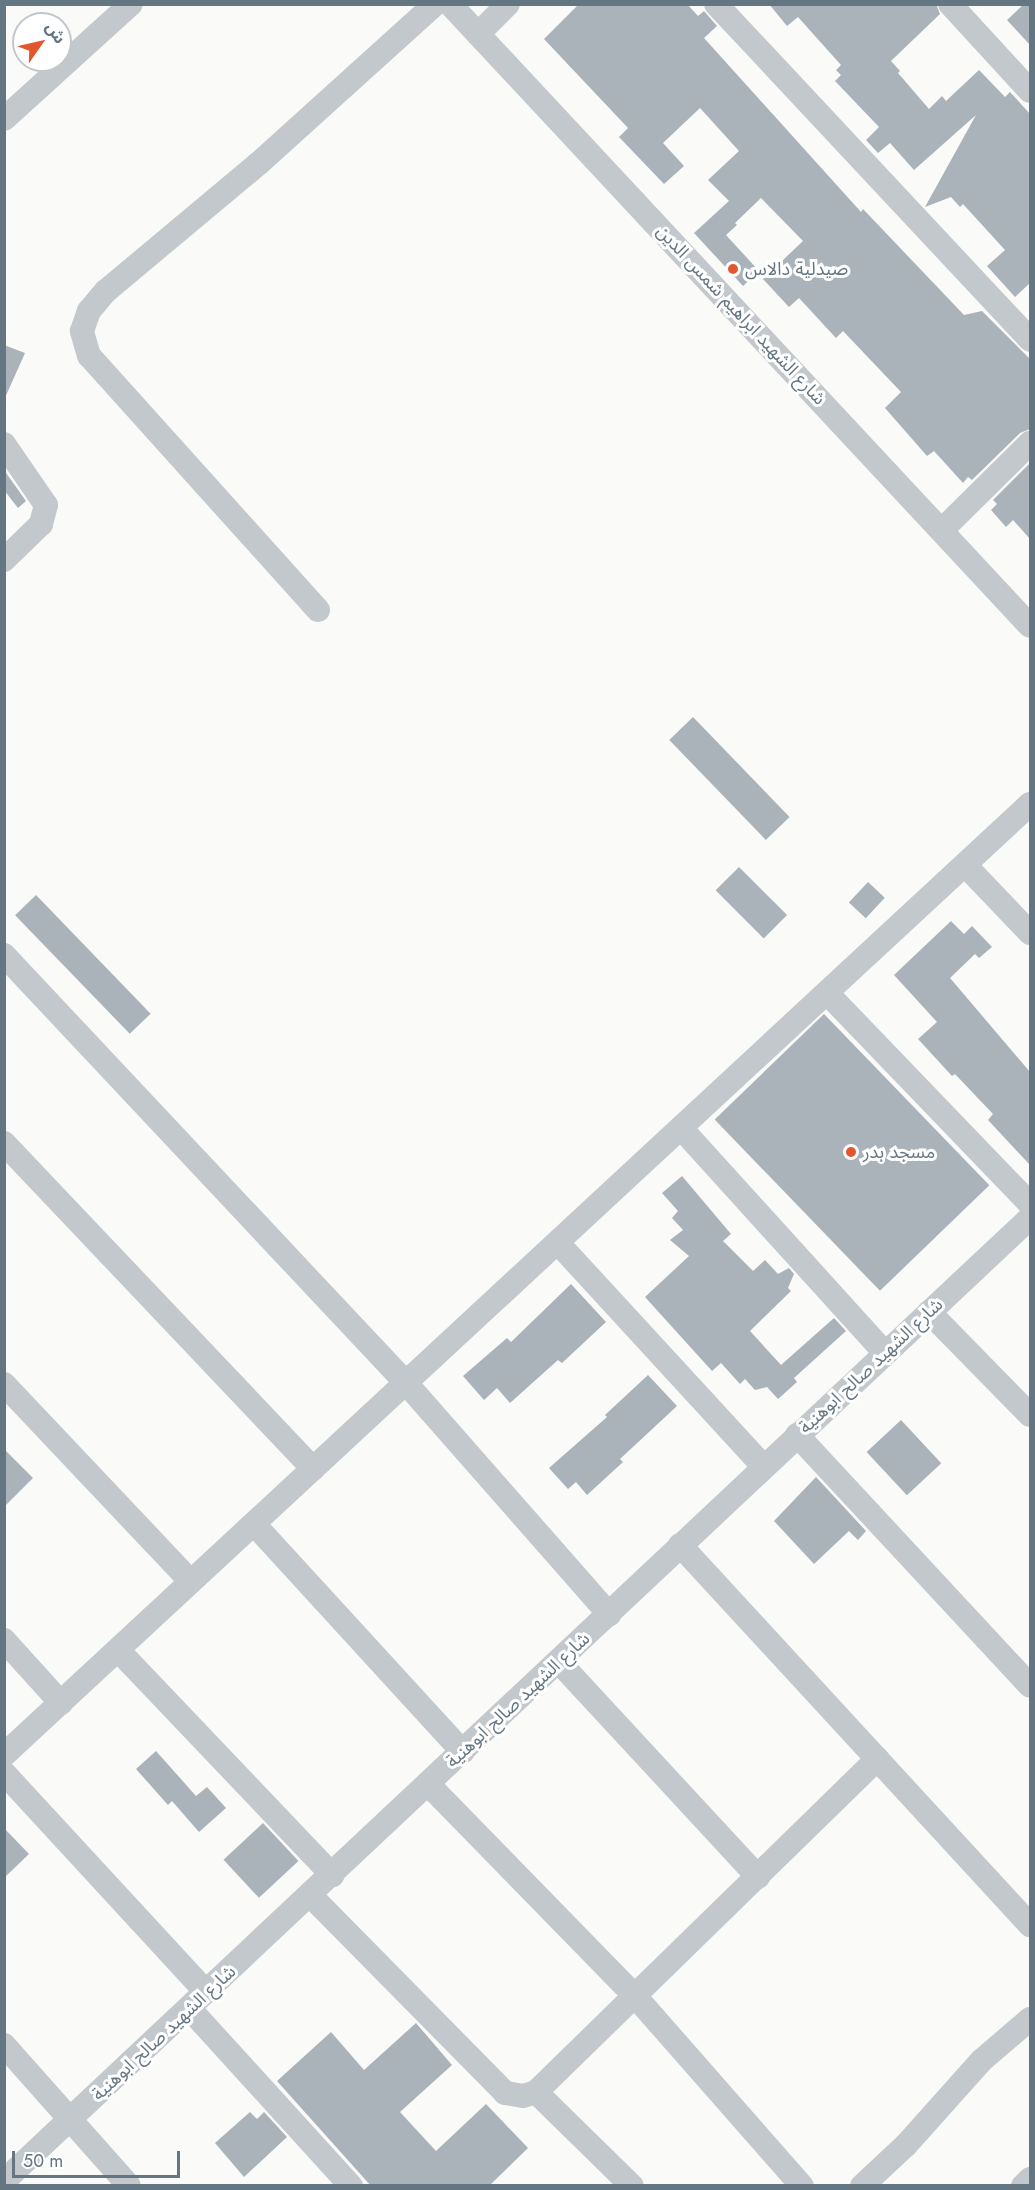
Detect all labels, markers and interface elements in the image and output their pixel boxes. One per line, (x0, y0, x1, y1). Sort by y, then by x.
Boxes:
north arrow (12, 12, 72, 72)
text: ش (40, 17, 71, 48)
street label: شارع الشهيد ابراهيم شمس الدين (652, 221, 830, 409)
place label: صيدلية دالاس (745, 258, 848, 280)
marker: صيدلية دالاس (726, 262, 740, 276)
place label: مسجد بدر (863, 1141, 935, 1163)
marker: مسجد بدر (844, 1145, 858, 1159)
street label: شارع الشهيد صالح ابوهنية (795, 1294, 947, 1438)
street label: شارع الشهيد صالح ابوهنية (442, 1628, 594, 1772)
street label: شارع الشهيد صالح ابوهنية (88, 1961, 240, 2105)
scale bar (15, 2139, 183, 2177)
text: 50 m (23, 2148, 63, 2174)

